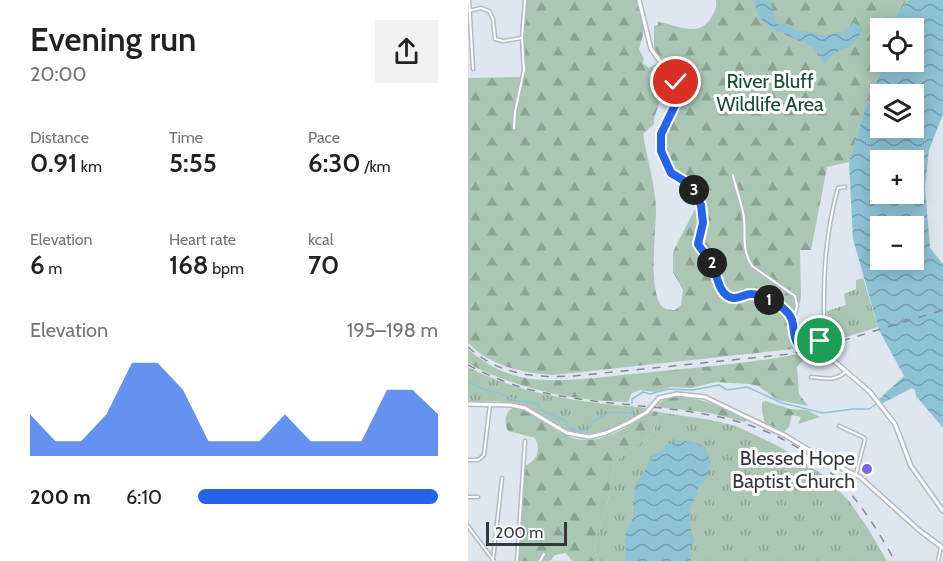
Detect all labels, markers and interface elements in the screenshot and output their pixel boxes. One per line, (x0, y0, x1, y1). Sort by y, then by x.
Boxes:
map controls (870, 18, 924, 270)
button: locate (870, 18, 924, 72)
text: Evening run (30, 19, 196, 59)
button: share (375, 20, 438, 83)
pin (650, 56, 701, 107)
text: 20:00 (30, 62, 87, 86)
icon: check (659, 65, 692, 98)
park label: River Bluff Wildlife Area (716, 69, 824, 116)
button: layers (870, 84, 924, 138)
text: Distance (30, 128, 89, 147)
text: Time (169, 128, 203, 147)
text: Pace (308, 128, 340, 147)
text: 0.91 (30, 147, 77, 179)
text: 5:55 (169, 147, 217, 179)
text: 6:30 (308, 147, 361, 179)
button: + (870, 150, 924, 204)
text: km (77, 157, 102, 176)
text: /km (361, 157, 391, 176)
pin: 3 (679, 175, 709, 205)
text: 3 (690, 180, 698, 199)
button: − (870, 216, 924, 270)
text: Elevation (30, 230, 93, 249)
text: Heart rate (169, 230, 236, 249)
text: kcal (308, 230, 334, 249)
pin: 2 (697, 248, 727, 278)
text: 6 (30, 249, 45, 281)
text: 168 (169, 249, 209, 281)
text: 70 (308, 249, 339, 281)
text: 2 (708, 253, 716, 272)
text: m (45, 259, 62, 278)
text: bpm (209, 259, 244, 278)
pin: 1 (754, 285, 784, 315)
text: 1 (766, 290, 772, 309)
pin (794, 315, 845, 366)
text: Elevation (30, 318, 108, 342)
text: 195–198 m (347, 318, 438, 342)
icon: arrive (803, 324, 836, 357)
place label: Blessed Hope Baptist Church (732, 446, 855, 493)
marker: Blessed Hope Baptist Church (860, 462, 874, 476)
text: 200 m (30, 485, 91, 509)
text: 6:10 (126, 485, 162, 509)
scale bar (486, 519, 567, 546)
text: 200 m (495, 523, 543, 542)

